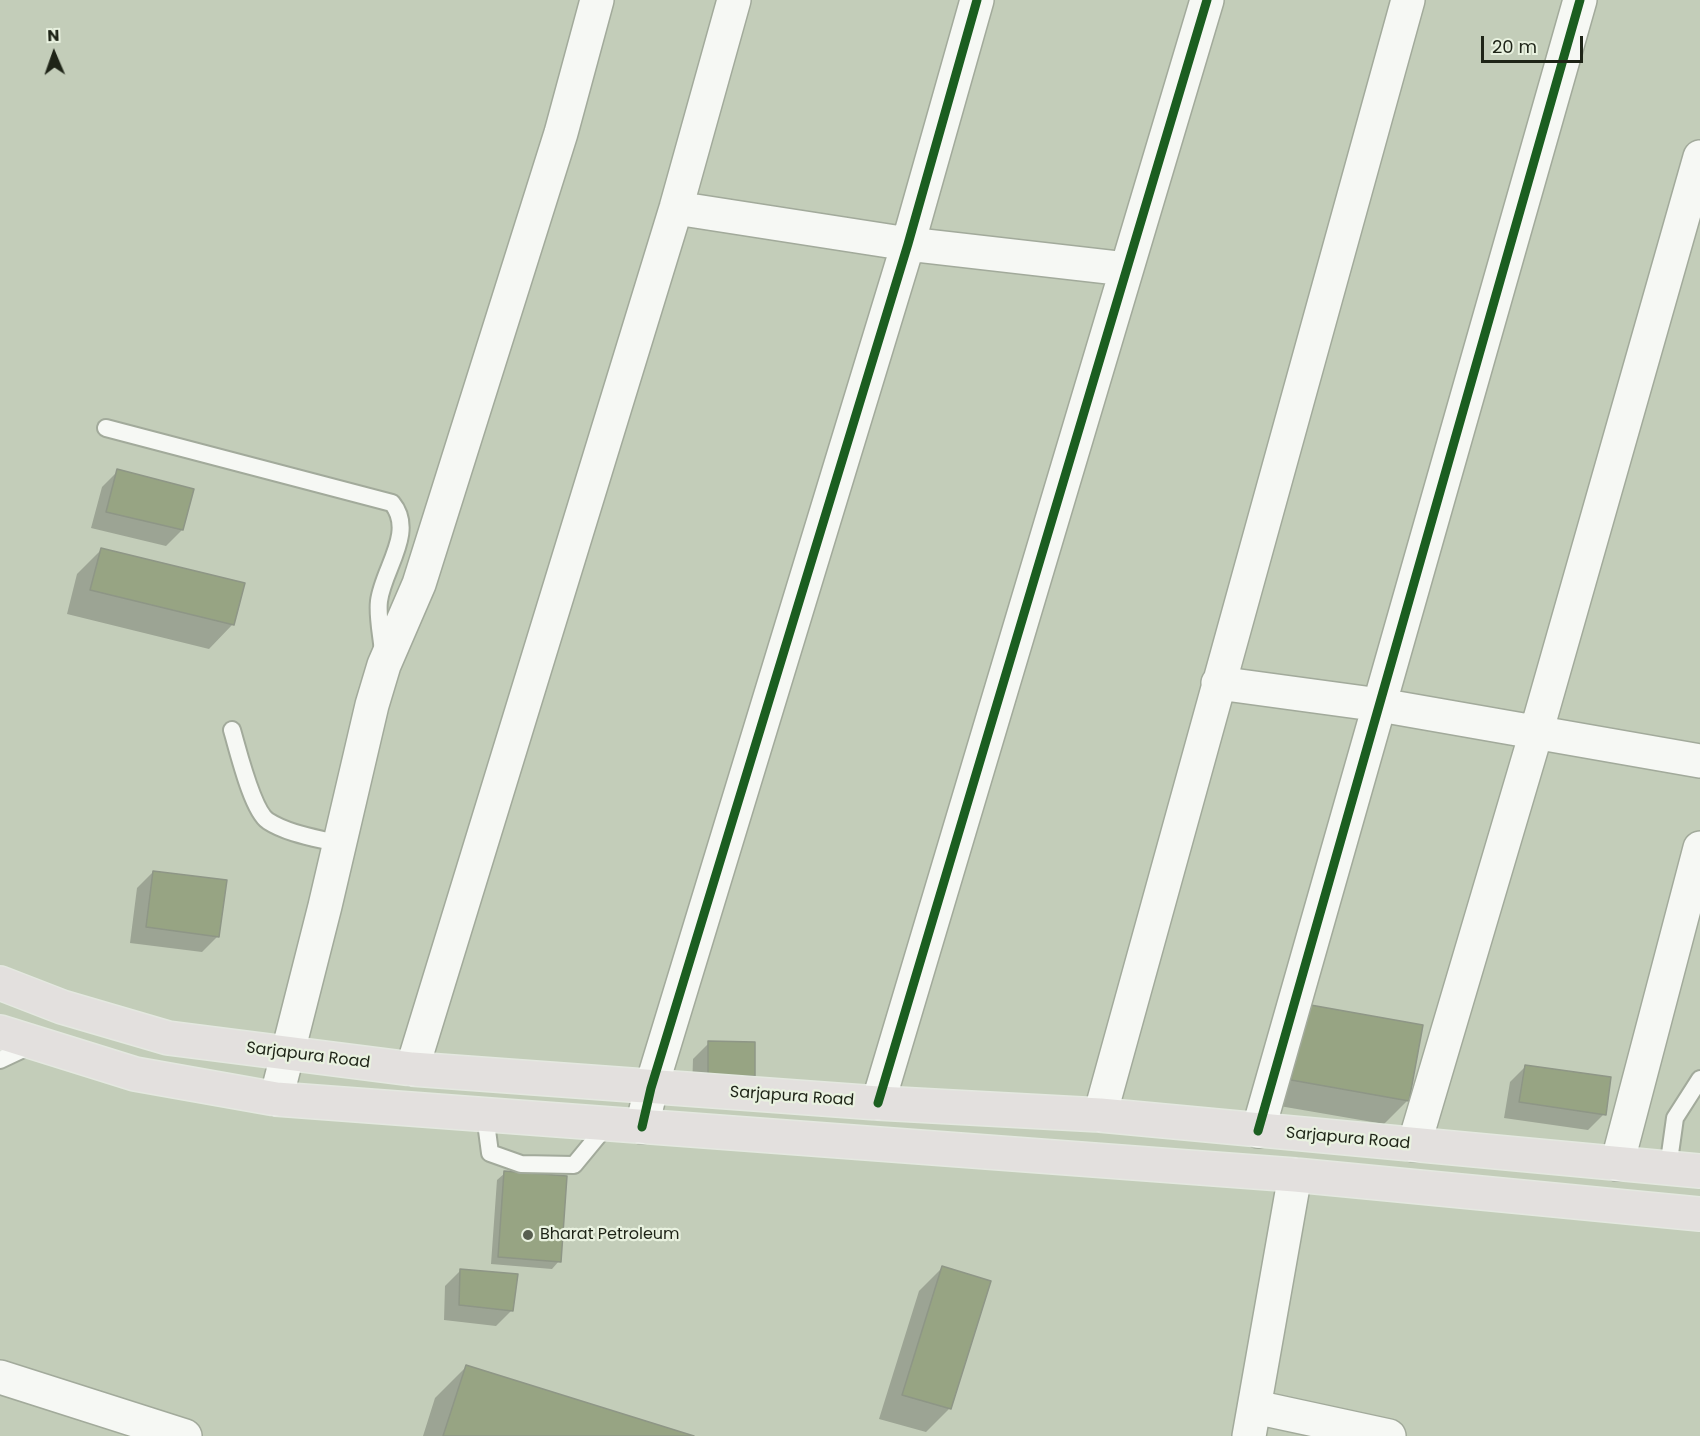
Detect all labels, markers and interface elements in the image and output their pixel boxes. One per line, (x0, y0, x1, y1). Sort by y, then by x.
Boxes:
north arrow (24, 24, 84, 84)
text: N (47, 24, 60, 47)
scale bar (1484, 24, 1586, 62)
text: 20 m (1492, 34, 1537, 59)
street label: Sarjapura Road (245, 1039, 371, 1073)
street label: Sarjapura Road (729, 1083, 855, 1111)
street label: Sarjapura Road (1285, 1124, 1411, 1154)
place label: Bharat Petroleum (540, 1225, 680, 1245)
marker: Bharat Petroleum (521, 1228, 535, 1242)

